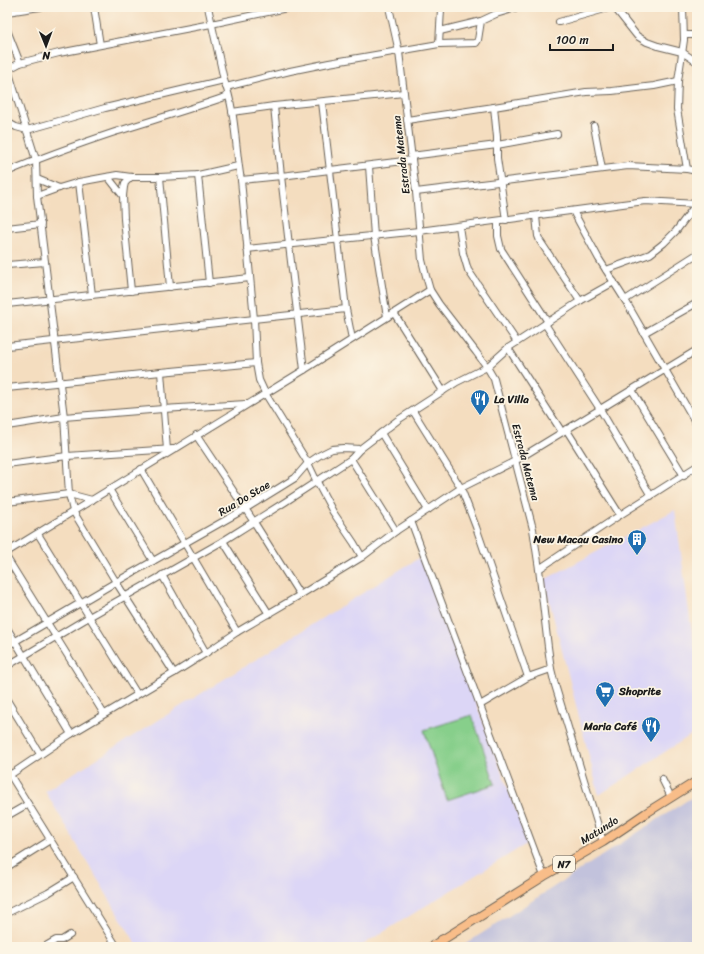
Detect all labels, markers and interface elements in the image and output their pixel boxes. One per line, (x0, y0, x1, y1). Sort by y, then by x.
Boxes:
north arrow (26, 26, 66, 66)
scale bar (550, 26, 613, 52)
text: 100 m (556, 29, 589, 51)
text: N (42, 46, 51, 65)
street label: Estrada Matema (387, 114, 416, 195)
restaurant icon: La Villa (469, 388, 491, 416)
place label: La Villa (494, 390, 529, 409)
street label: Estrada Matema (506, 421, 545, 503)
street label: Rua Do Stae (215, 475, 274, 521)
building icon: New Macau Casino (626, 528, 648, 556)
place label: New Macau Casino (532, 530, 623, 549)
supermarket icon: Shoprite (594, 680, 616, 708)
place label: Shoprite (618, 682, 661, 701)
restaurant icon: Maria Café (640, 715, 662, 743)
place label: Maria Café (583, 717, 637, 736)
street label: Matundo (576, 811, 623, 850)
road number: N7 (553, 856, 575, 872)

